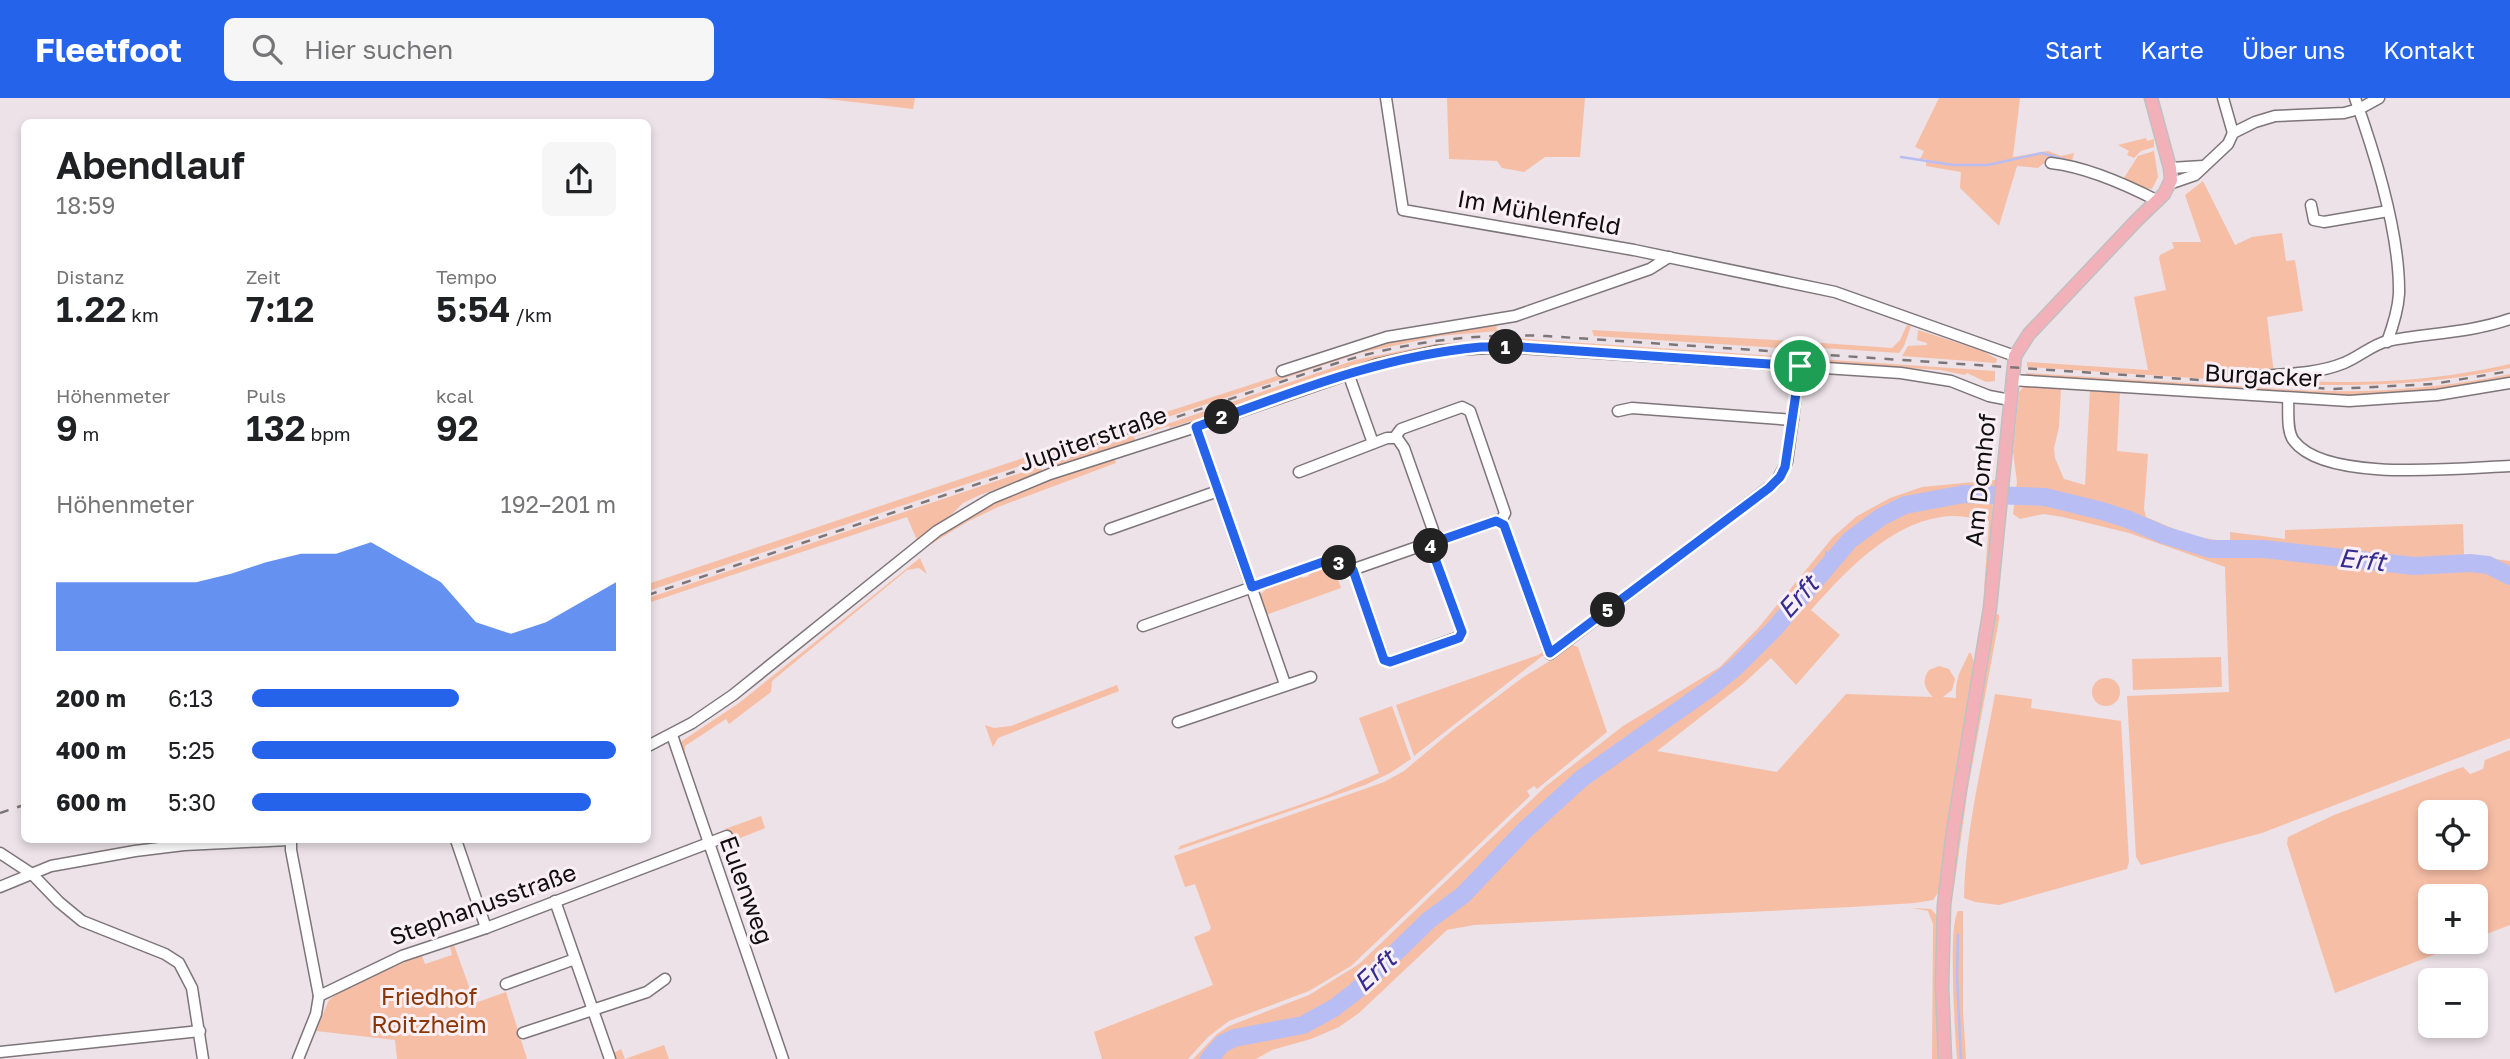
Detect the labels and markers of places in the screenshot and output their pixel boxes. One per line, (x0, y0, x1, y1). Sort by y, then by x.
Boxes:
pin: 1 (1488, 330, 1524, 364)
pin (1770, 336, 1830, 396)
pin: 2 (1204, 400, 1240, 434)
pin: 4 (1414, 528, 1448, 564)
pin: 3 (1322, 546, 1356, 580)
pin: 5 (1590, 592, 1626, 628)

